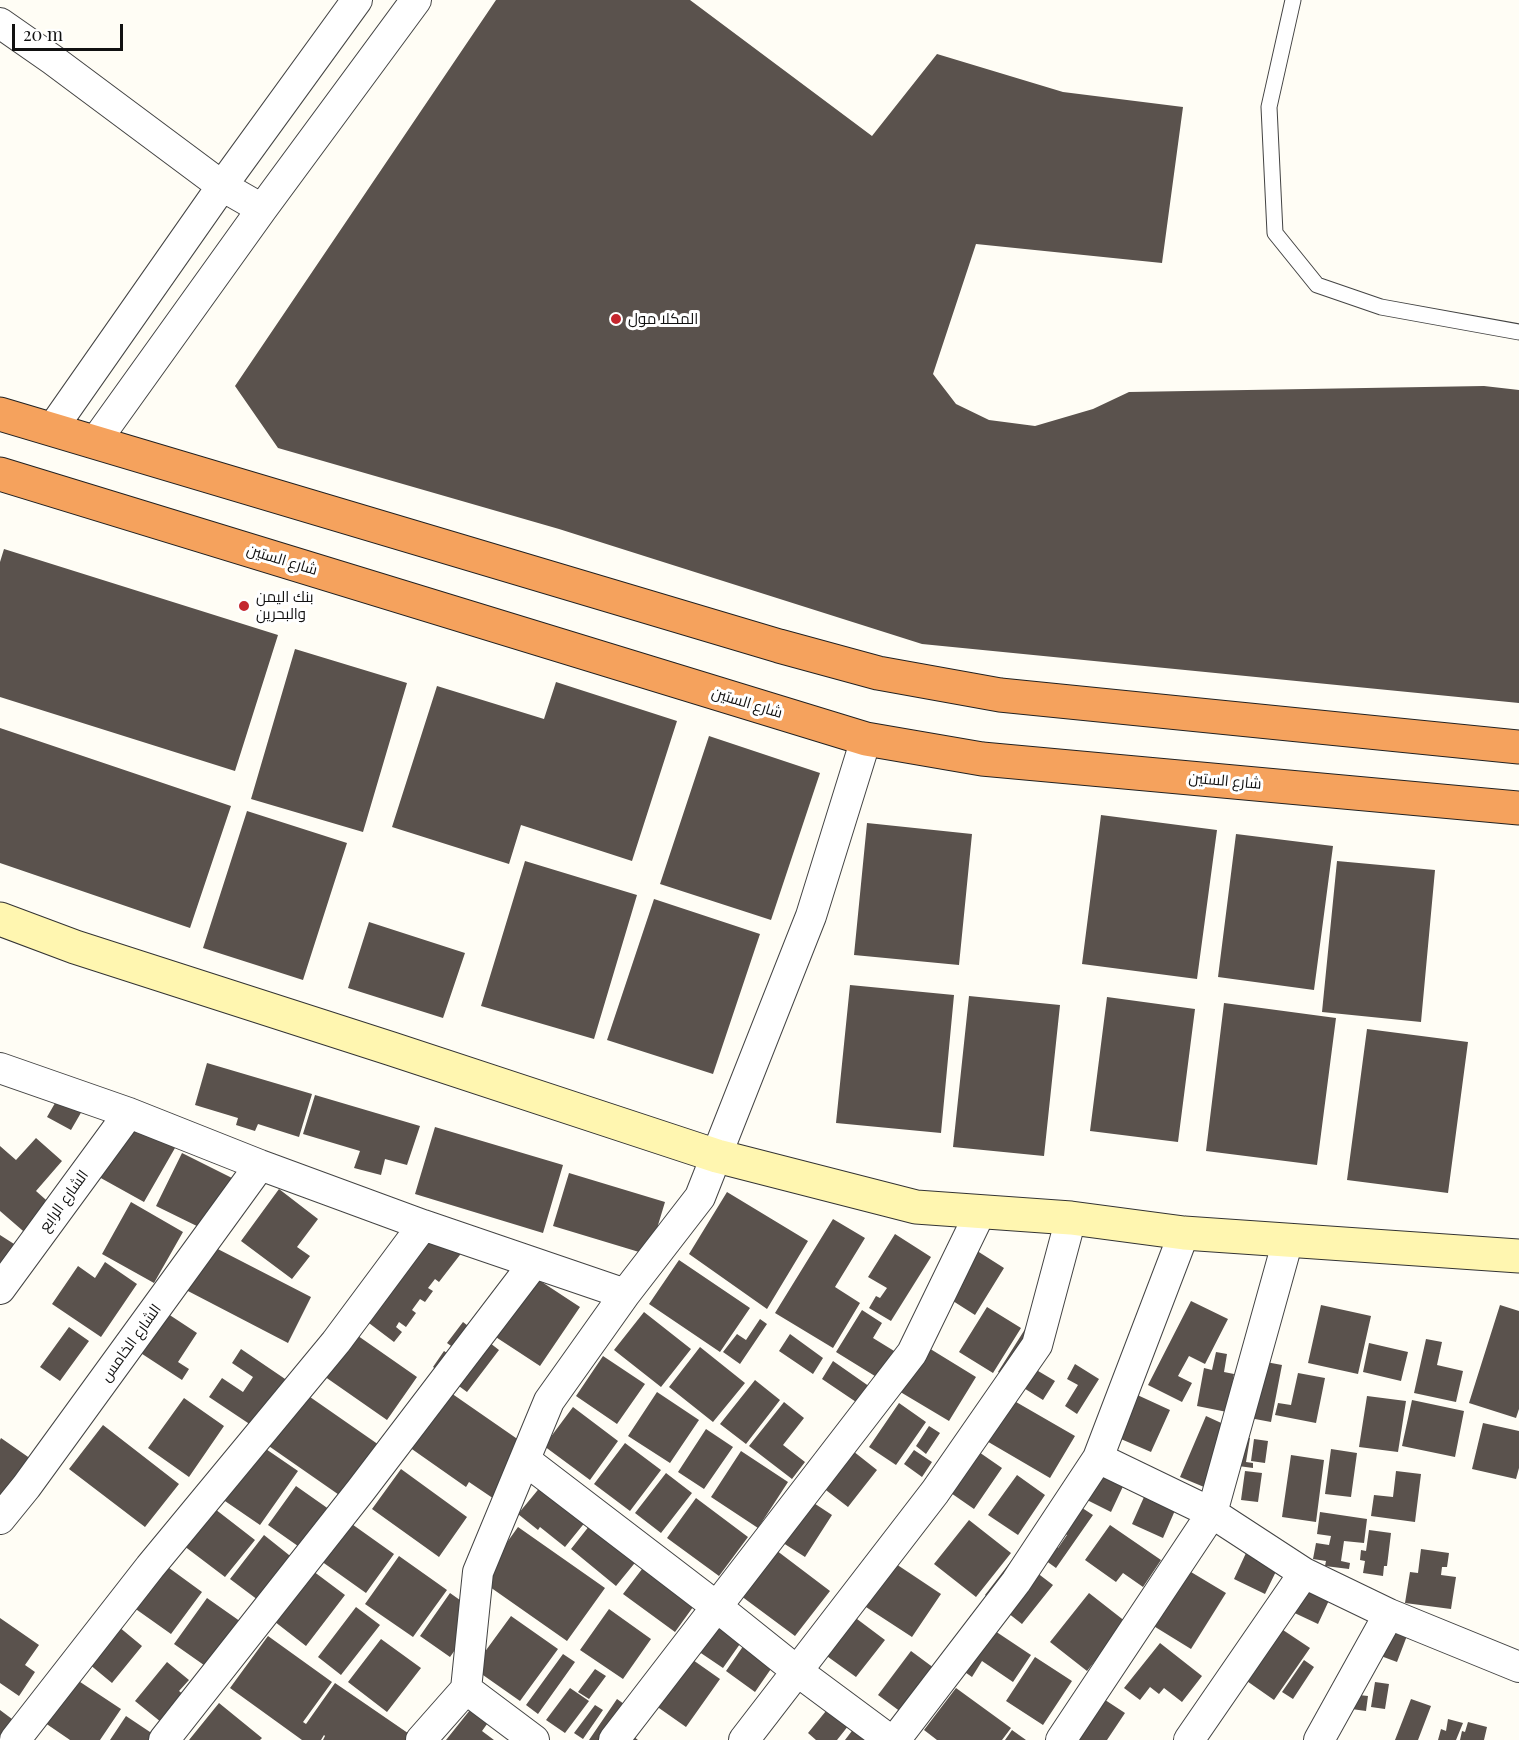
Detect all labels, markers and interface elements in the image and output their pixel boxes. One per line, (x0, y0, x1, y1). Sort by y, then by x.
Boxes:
scale bar (15, 12, 126, 50)
text: 20 m (23, 22, 63, 46)
place label: المكلا مول (628, 310, 698, 328)
marker: المكلا مول (609, 312, 623, 326)
street label: شارع الستين (244, 541, 320, 579)
place label: بنك اليمن والبحرين (256, 588, 314, 623)
marker: بنك اليمن والبحرين (237, 599, 251, 613)
street label: شارع الستين (709, 684, 785, 722)
street label: شارع الستين (1188, 769, 1262, 793)
street label: الشارع الرابع (36, 1167, 92, 1235)
street label: الشارع الخامس (97, 1301, 165, 1385)

